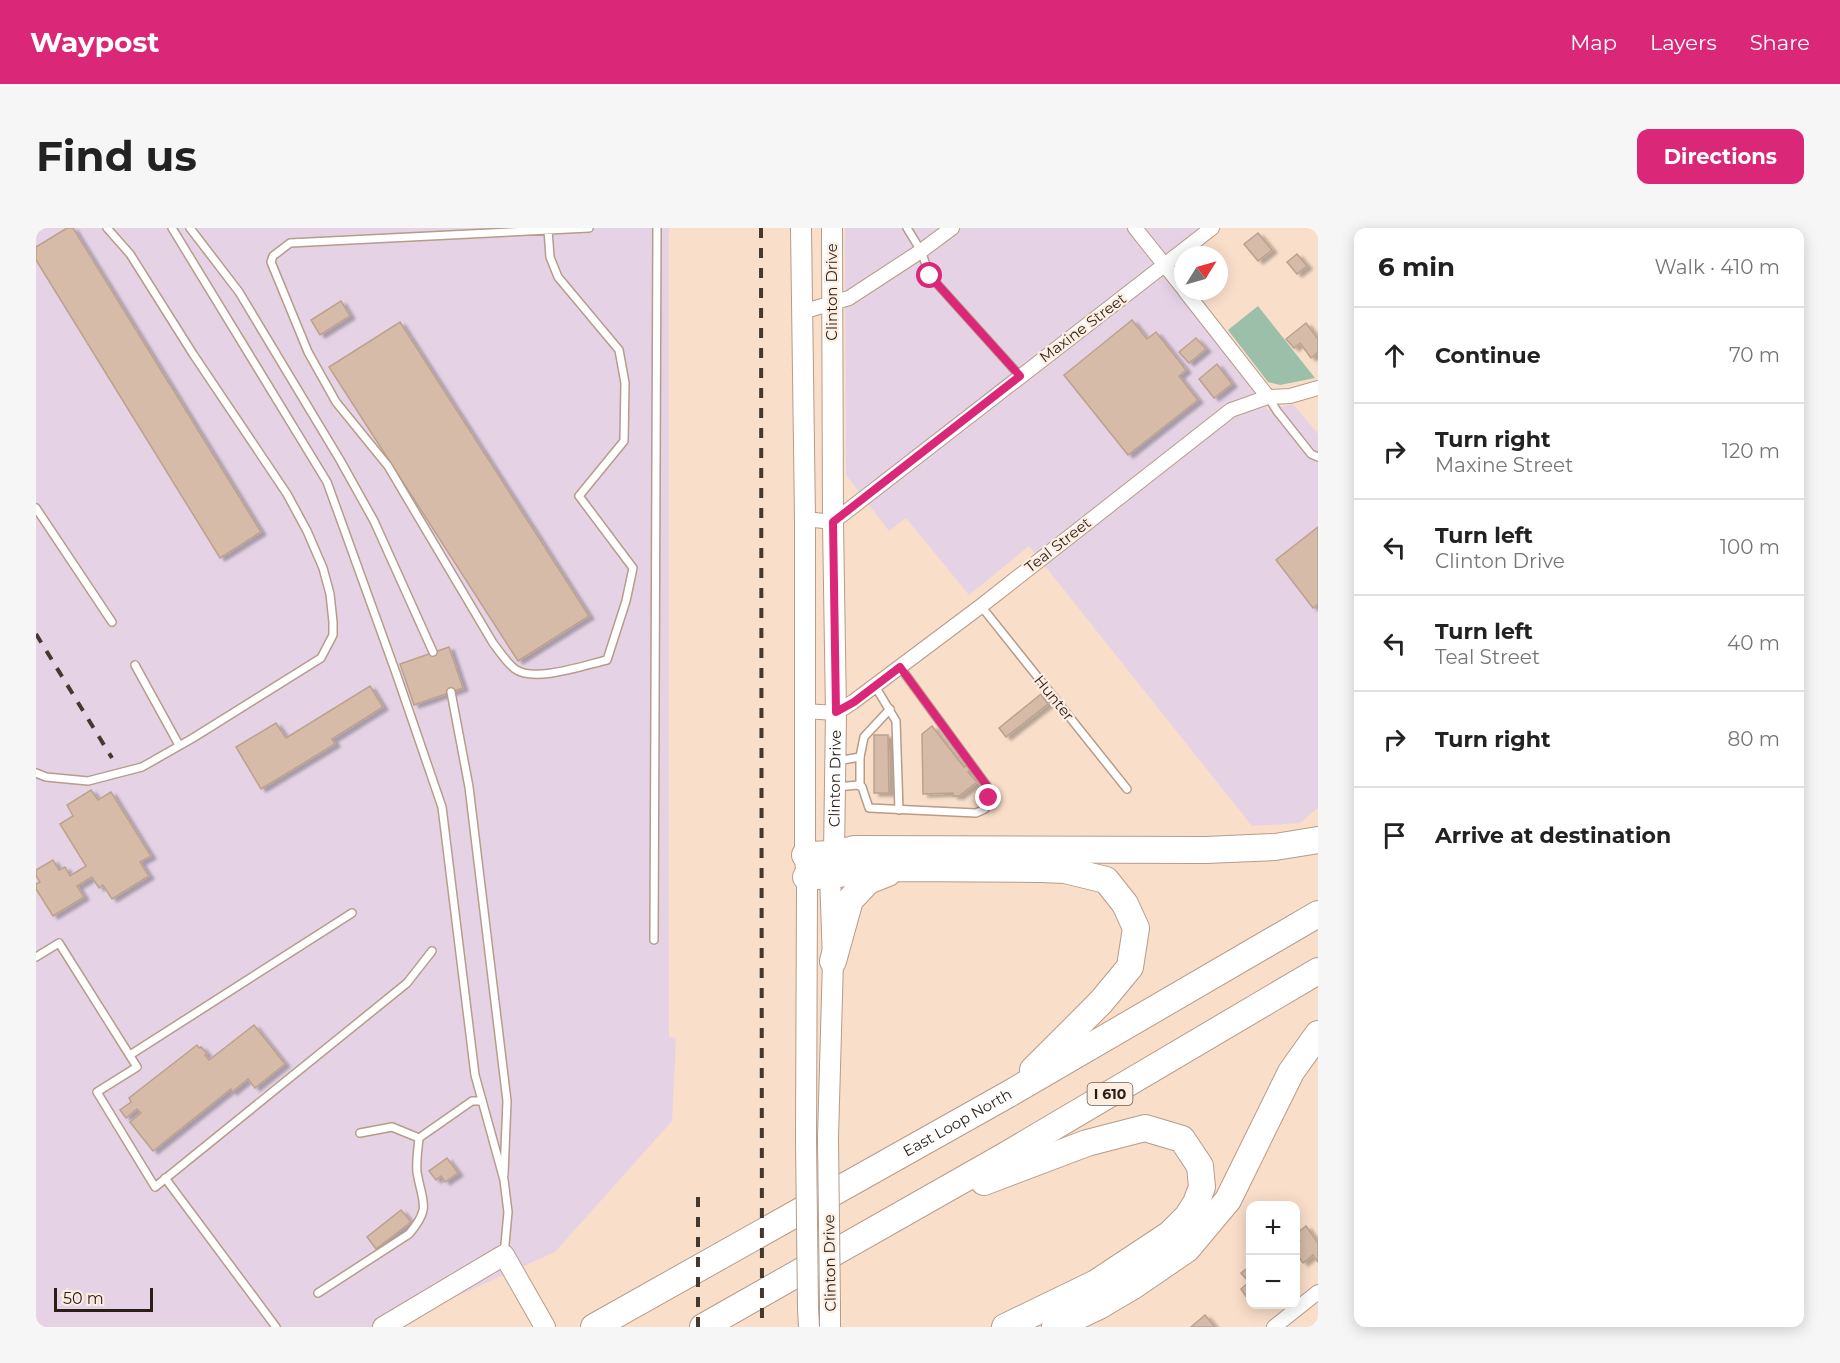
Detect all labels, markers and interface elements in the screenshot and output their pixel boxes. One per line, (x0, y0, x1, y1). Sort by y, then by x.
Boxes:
text: Waypost (30, 25, 160, 59)
text: Map (1570, 30, 1617, 55)
text: Layers (1650, 30, 1717, 55)
text: Share (1750, 30, 1810, 55)
button: Directions (1637, 129, 1804, 184)
text: Find us (36, 130, 197, 182)
street label: Clinton Drive (822, 243, 841, 341)
north arrow (1174, 246, 1228, 300)
text: 6 min (1378, 251, 1455, 283)
text: Walk · 410 m (1655, 255, 1780, 279)
route start (916, 262, 942, 288)
street label: Maxine Street (1036, 289, 1130, 366)
icon: ahead (1378, 339, 1411, 372)
text: Continue (1435, 342, 1541, 369)
text: 70 m (1729, 343, 1780, 367)
text: Turn right (1435, 426, 1550, 453)
icon: right (1378, 435, 1411, 468)
text: 120 m (1722, 439, 1780, 463)
text: Maxine Street (1435, 453, 1573, 477)
street label: Teal Street (1021, 513, 1095, 576)
text: Turn left (1435, 522, 1533, 549)
icon: left (1378, 531, 1411, 564)
text: 100 m (1720, 535, 1780, 559)
text: Clinton Drive (1435, 549, 1565, 573)
text: Turn left (1435, 618, 1533, 645)
icon: left (1378, 627, 1411, 660)
text: 40 m (1727, 631, 1780, 655)
text: Teal Street (1435, 645, 1540, 669)
street label: Hunter (1030, 671, 1079, 724)
icon: right (1378, 723, 1411, 756)
text: Turn right (1435, 726, 1550, 753)
text: 80 m (1728, 727, 1780, 751)
street label: Clinton Drive (824, 730, 845, 827)
route end (975, 784, 1001, 810)
icon: arrive (1378, 819, 1411, 852)
text: Arrive at destination (1435, 822, 1671, 849)
road number: I 610 (1088, 1083, 1132, 1105)
street label: East Loop North (900, 1084, 1015, 1160)
map controls (1246, 1201, 1300, 1309)
button: + (1246, 1201, 1300, 1255)
street label: Clinton Drive (819, 1214, 840, 1312)
button: − (1246, 1255, 1300, 1309)
scale bar (54, 1285, 153, 1312)
text: 50 m (63, 1289, 104, 1308)

